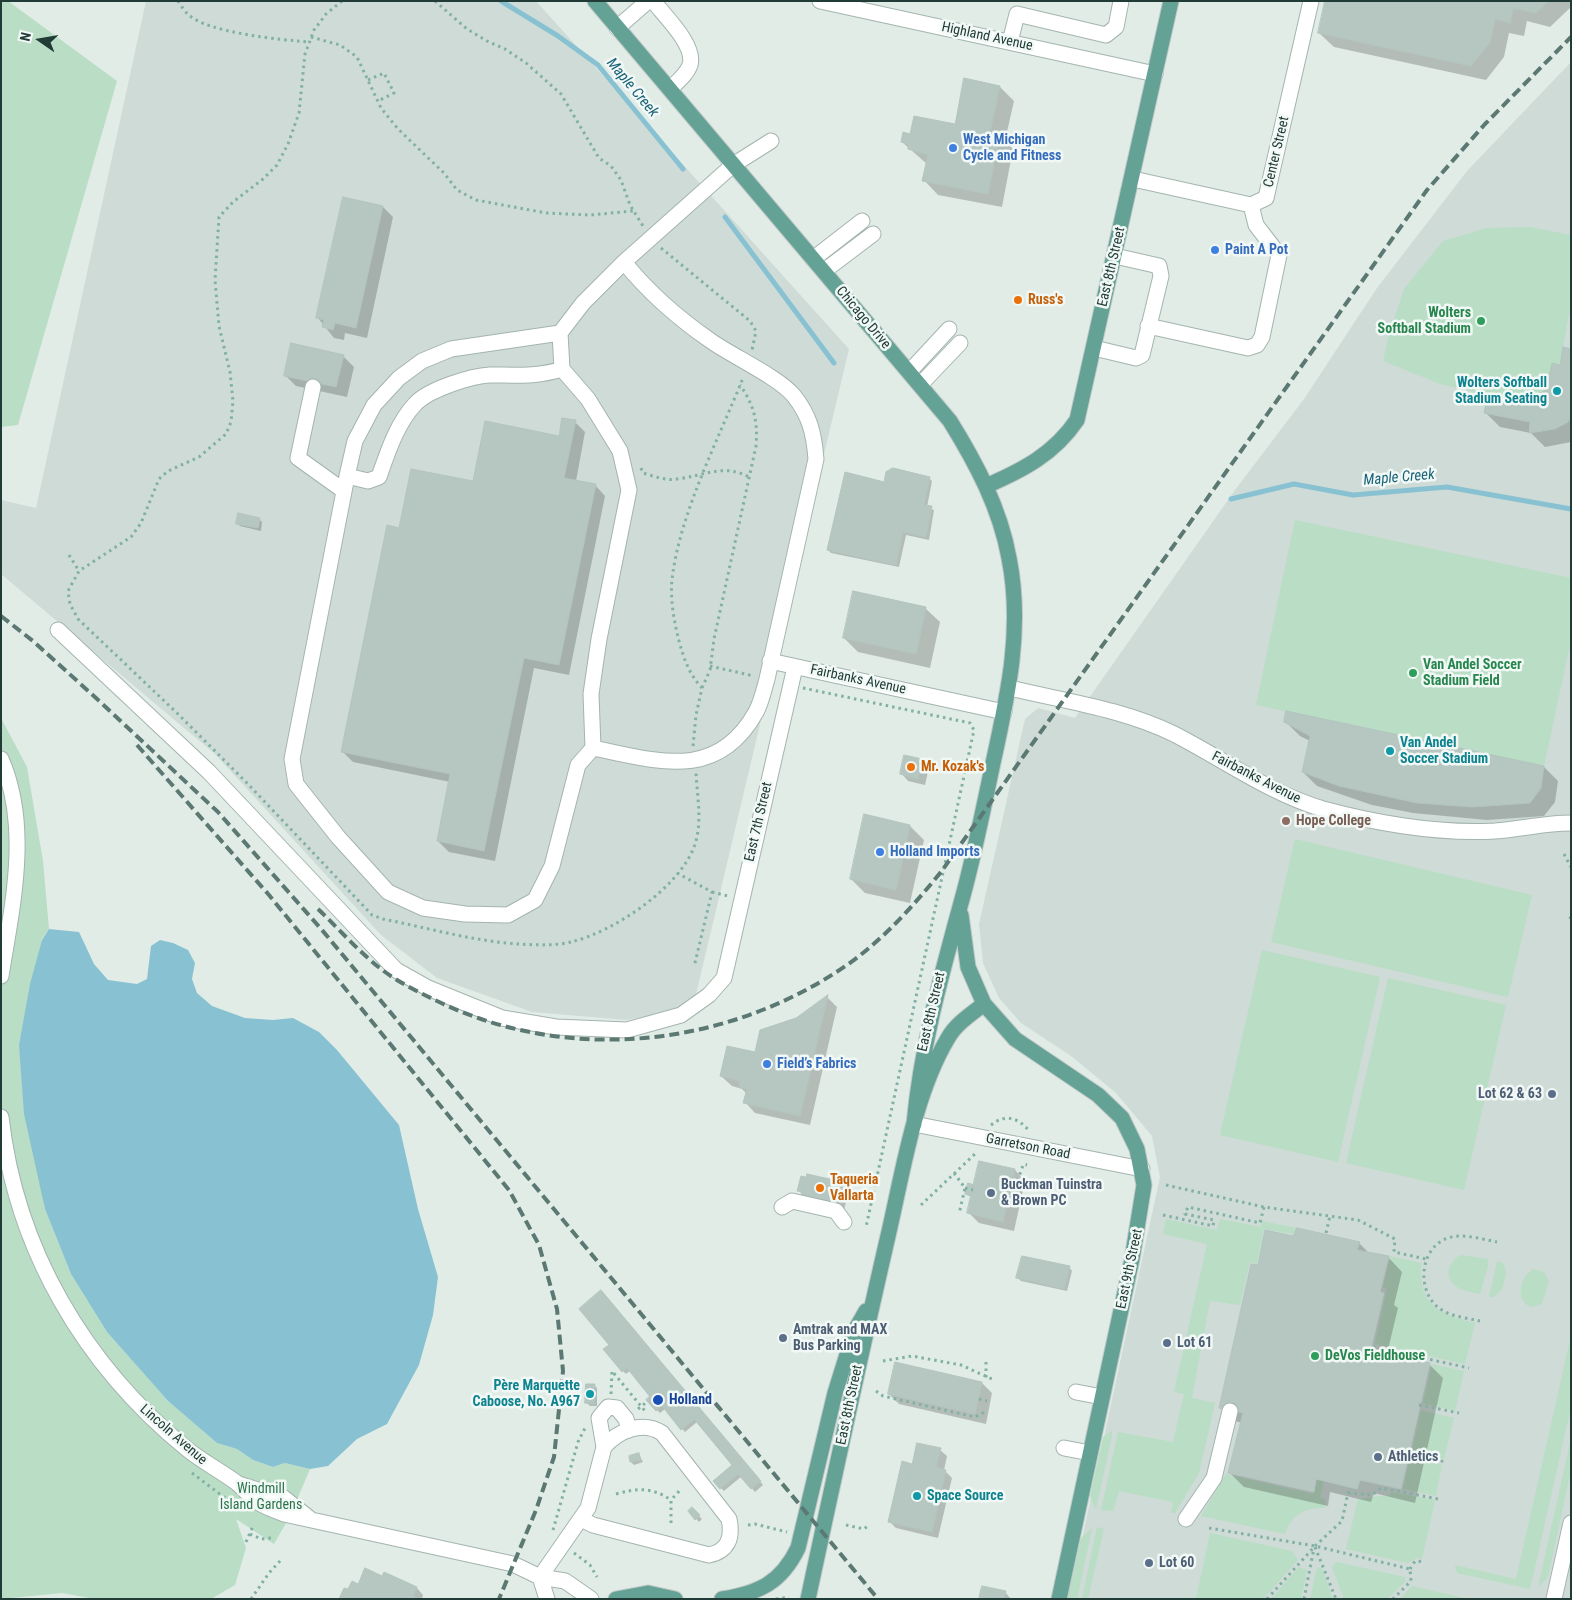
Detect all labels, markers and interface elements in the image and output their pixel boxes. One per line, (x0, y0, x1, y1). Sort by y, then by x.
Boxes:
north arrow (15, 15, 65, 65)
street label: Highland Avenue (940, 19, 1034, 55)
text: N (17, 31, 34, 43)
water label: Maple Creek (602, 55, 662, 121)
street label: Center Street (1261, 115, 1293, 189)
place label: West Michigan Cycle and Fitness (963, 132, 1061, 164)
marker: West Michigan Cycle and Fitness (947, 142, 959, 154)
street label: East 8th Street (1095, 226, 1129, 308)
place label: Paint A Pot (1225, 242, 1288, 258)
marker: Paint A Pot (1209, 244, 1221, 256)
street label: Chicago Drive (832, 283, 894, 353)
place label: Russ's (1028, 292, 1063, 308)
marker: Russ's (1012, 294, 1024, 306)
place label: Wolters Softball Stadium (1378, 305, 1471, 338)
marker: Wolters Softball Stadium (1475, 315, 1487, 327)
place label: Wolters Softball Stadium Seating (1455, 375, 1547, 408)
marker: Wolters Softball Stadium Seating (1551, 385, 1563, 397)
water label: Maple Creek (1363, 466, 1435, 490)
place label: Van Andel Soccer Stadium Field (1423, 657, 1522, 690)
street label: Fairbanks Avenue (809, 662, 907, 698)
marker: Van Andel Soccer Stadium Field (1407, 667, 1419, 679)
place label: Van Andel Soccer Stadium (1400, 735, 1488, 768)
marker: Van Andel Soccer Stadium (1384, 745, 1396, 757)
street label: Fairbanks Avenue (1209, 748, 1303, 808)
place label: Mr. Kozak's (921, 759, 984, 775)
marker: Mr. Kozak's (905, 761, 917, 773)
street label: East 7th Street (742, 781, 776, 863)
place label: Hope College (1296, 813, 1371, 829)
marker: Hope College (1280, 815, 1292, 827)
place label: Holland Imports (890, 844, 980, 860)
marker: Holland Imports (874, 846, 886, 858)
street label: East 8th Street (915, 971, 949, 1053)
place label: Field’s Fabrics (777, 1056, 856, 1072)
marker: Field’s Fabrics (761, 1058, 773, 1070)
place label: Lot 62 & 63 (1478, 1086, 1542, 1102)
marker: Lot 62 & 63 (1546, 1088, 1558, 1100)
street label: Garretson Road (984, 1131, 1072, 1163)
place label: Taqueria Vallarta (830, 1172, 878, 1204)
place label: Buckman Tuinstra & Brown PC (1001, 1177, 1102, 1210)
marker: Taqueria Vallarta (814, 1182, 826, 1194)
marker: Buckman Tuinstra & Brown PC (985, 1187, 997, 1199)
street label: East 9th Street (1113, 1228, 1147, 1310)
place label: Amtrak and MAX Bus Parking (793, 1322, 887, 1354)
marker: Amtrak and MAX Bus Parking (777, 1332, 789, 1344)
place label: Lot 61 (1177, 1335, 1212, 1351)
marker: Lot 61 (1161, 1337, 1173, 1349)
place label: DeVos Fieldhouse (1325, 1348, 1425, 1364)
marker: DeVos Fieldhouse (1309, 1350, 1321, 1362)
street label: East 8th Street (833, 1364, 867, 1446)
place label: Père Marquette Caboose, No. A967 (472, 1378, 580, 1410)
marker: Père Marquette Caboose, No. A967 (584, 1388, 596, 1400)
place label: Holland (669, 1392, 712, 1408)
marker: Holland (651, 1393, 665, 1407)
street label: Lincoln Avenue (136, 1401, 210, 1469)
place label: Athletics (1388, 1449, 1438, 1465)
marker: Athletics (1372, 1451, 1384, 1463)
park label: Windmill Island Gardens (220, 1481, 302, 1514)
place label: Space Source (927, 1488, 1003, 1504)
marker: Space Source (911, 1490, 923, 1502)
place label: Lot 60 (1159, 1555, 1194, 1571)
marker: Lot 60 (1143, 1557, 1155, 1569)

